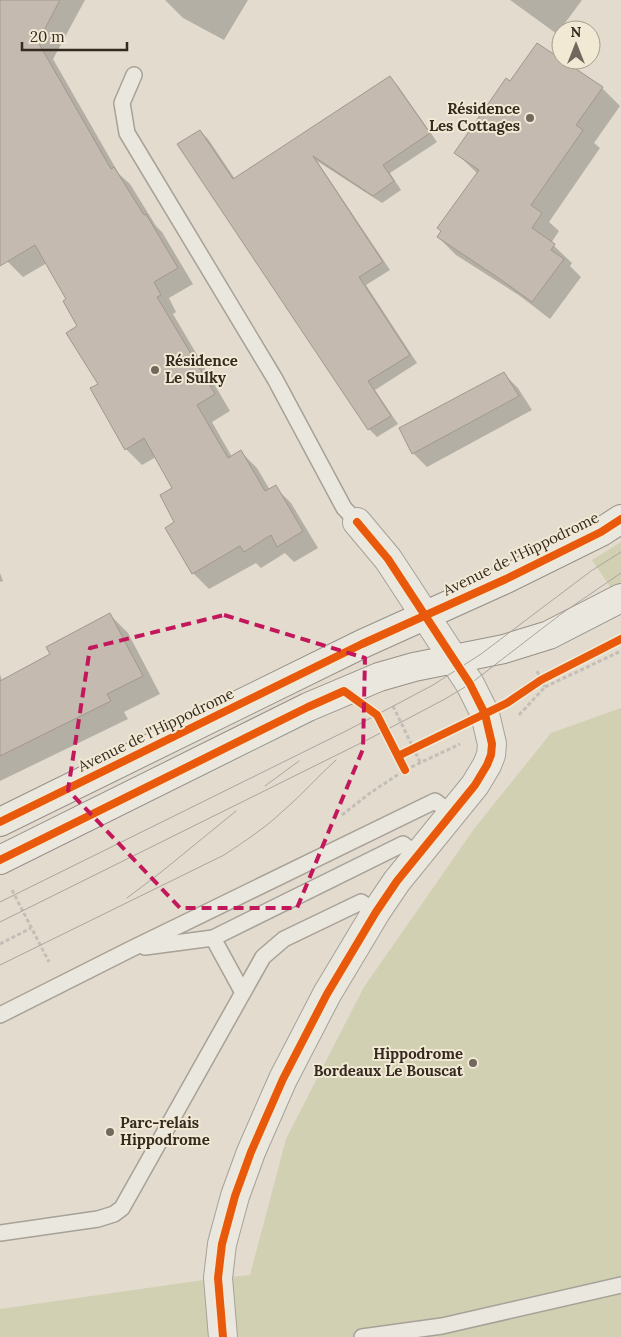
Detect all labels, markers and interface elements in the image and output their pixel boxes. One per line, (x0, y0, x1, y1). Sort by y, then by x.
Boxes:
scale bar (22, 20, 128, 52)
north arrow (551, 20, 601, 70)
text: N (571, 23, 582, 41)
text: 20 m (30, 27, 65, 46)
place label: Résidence Les Cottages (429, 99, 520, 135)
marker: Résidence Les Cottages (524, 112, 536, 124)
place label: Résidence Le Sulky (165, 351, 238, 387)
marker: Résidence Le Sulky (149, 364, 161, 376)
street label: Avenue de l'Hippodrome (439, 507, 602, 600)
street label: Avenue de l'Hippodrome (74, 683, 237, 776)
place label: Hippodrome Bordeaux Le Bouscat (313, 1044, 464, 1080)
marker: Hippodrome Bordeaux Le Bouscat (467, 1057, 479, 1069)
place label: Parc-relais Hippodrome (120, 1113, 210, 1149)
marker: Parc-relais Hippodrome (104, 1126, 116, 1138)

